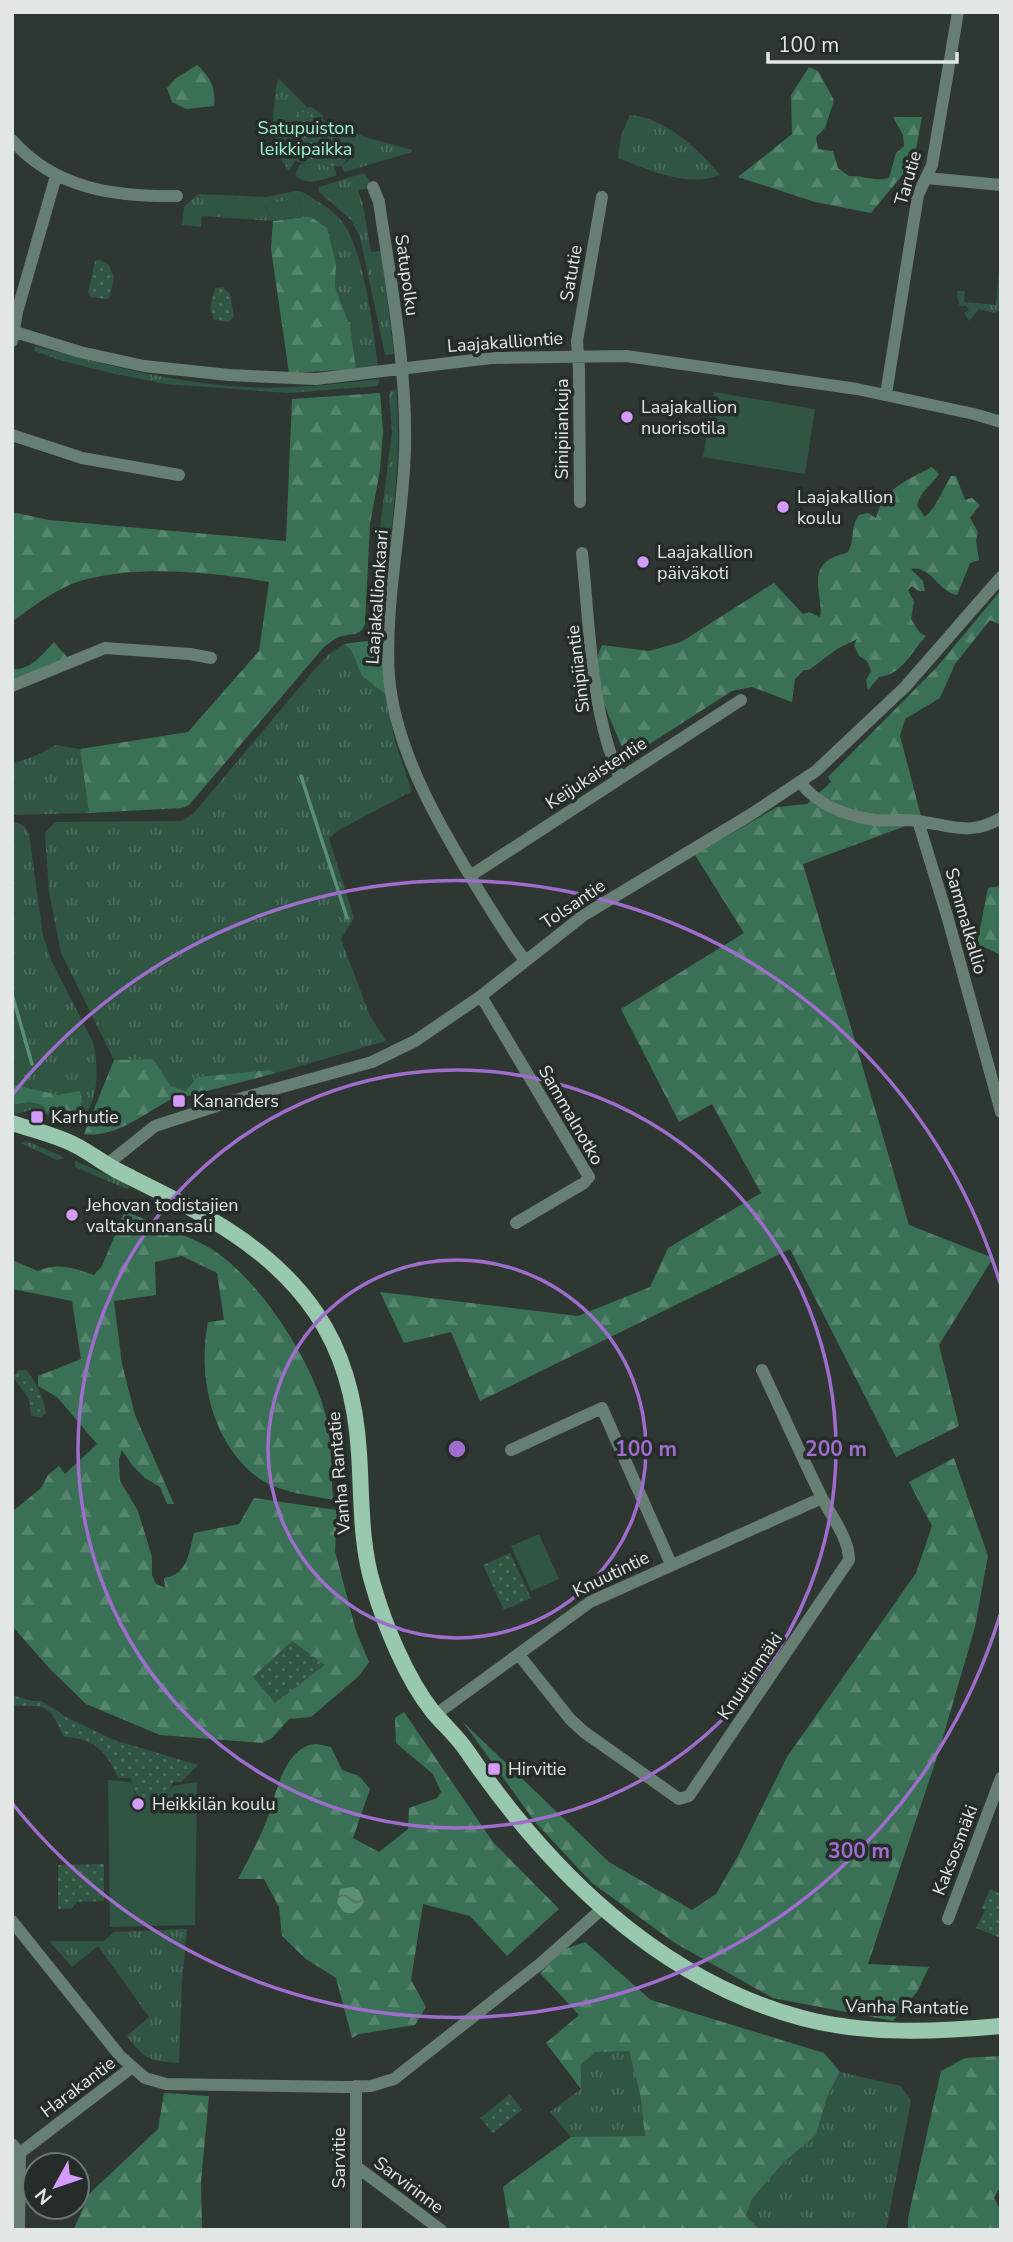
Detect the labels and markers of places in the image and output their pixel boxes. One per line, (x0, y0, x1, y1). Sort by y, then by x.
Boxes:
place label: Laajakallion nuorisotila (641, 395, 737, 440)
marker: Laajakallion nuorisotila (619, 409, 635, 425)
place label: Laajakallion koulu (797, 485, 893, 530)
marker: Laajakallion koulu (775, 499, 791, 515)
place label: Laajakallion päiväkoti (657, 540, 753, 585)
marker: Laajakallion päiväkoti (635, 554, 651, 570)
place label: Kananders (193, 1089, 279, 1113)
marker: Kananders (171, 1093, 187, 1109)
place label: Karhutie (51, 1105, 119, 1129)
marker: Karhutie (29, 1109, 45, 1125)
place label: Jehovan todistajien valtakunnansali (85, 1193, 239, 1238)
marker: Jehovan todistajien valtakunnansali (64, 1207, 80, 1223)
centre of rings (445, 1437, 469, 1461)
place label: Hirvitie (508, 1757, 566, 1781)
marker: Hirvitie (486, 1761, 502, 1777)
place label: Heikkilän koulu (152, 1792, 276, 1816)
marker: Heikkilän koulu (130, 1796, 146, 1812)

